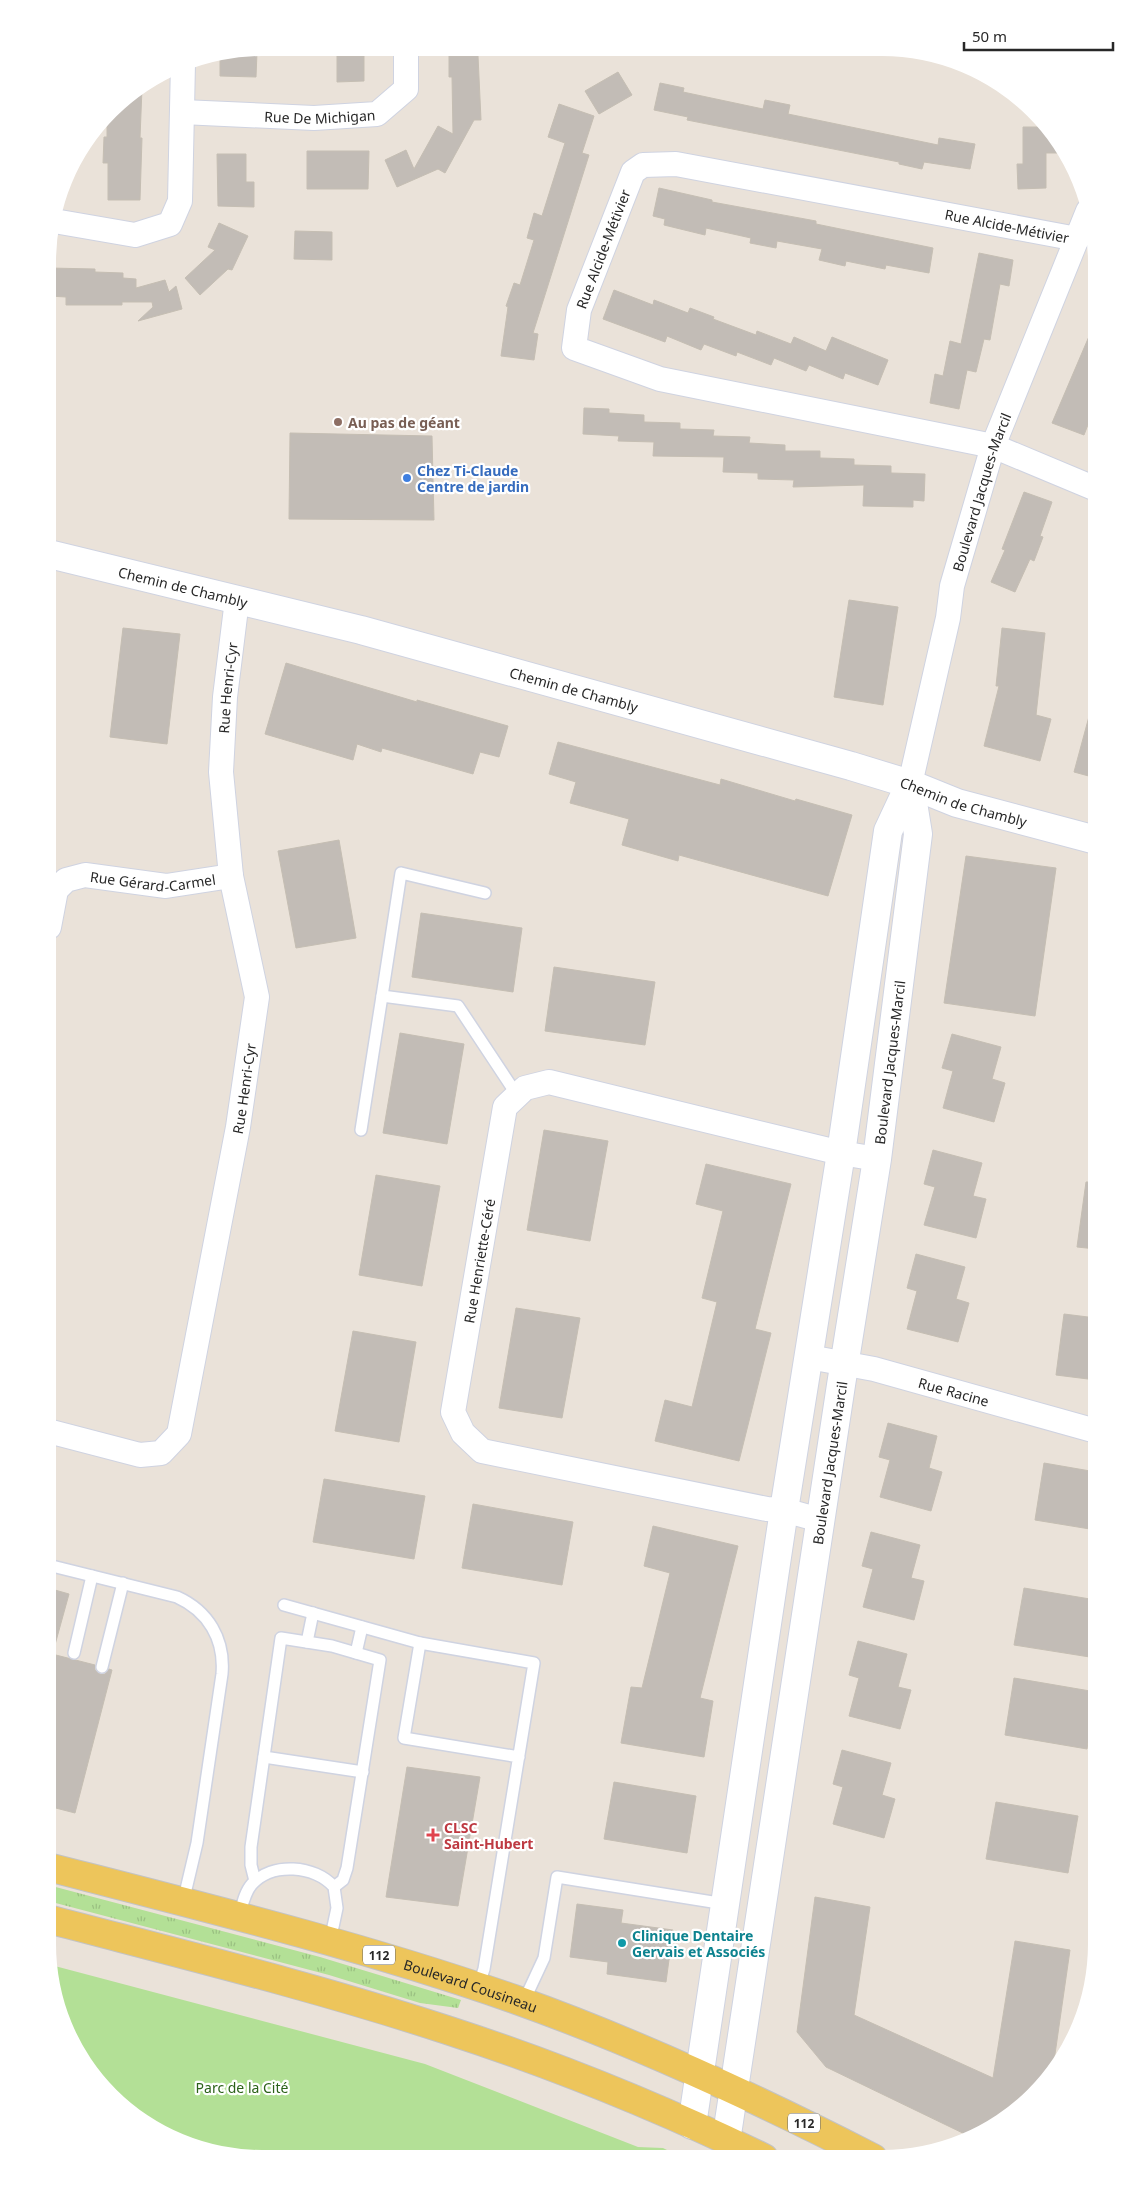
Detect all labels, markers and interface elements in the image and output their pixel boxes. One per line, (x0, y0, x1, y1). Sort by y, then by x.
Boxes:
scale bar (964, 20, 1113, 52)
text: 50 m (972, 26, 1007, 46)
street label: Rue De Michigan (264, 105, 376, 128)
street label: Rue Alcide-Métivier (571, 186, 635, 311)
street label: Rue Alcide-Métivier (943, 205, 1071, 247)
street label: Boulevard Jacques-Marcil (947, 410, 1015, 573)
place label: Au pas de géant (348, 413, 460, 432)
marker: Au pas de géant (332, 416, 344, 428)
place label: Chez Ti-Claude Centre de jardin (417, 461, 529, 496)
marker: Chez Ti-Claude Centre de jardin (401, 472, 413, 484)
street label: Chemin de Chambly (116, 562, 251, 612)
street label: Rue Henri-Cyr (214, 641, 241, 734)
street label: Chemin de Chambly (507, 662, 641, 716)
street label: Chemin de Chambly (898, 772, 1030, 831)
street label: Rue Gérard-Carmel (89, 866, 217, 896)
street label: Boulevard Jacques-Marcil (869, 979, 909, 1145)
street label: Rue Henri-Cyr (227, 1041, 260, 1135)
street label: Rue Henriette-Céré (459, 1197, 499, 1325)
street label: Rue Racine (916, 1372, 991, 1410)
street label: Boulevard Jacques-Marcil (807, 1380, 851, 1546)
place label: CLSC Saint-Hubert (444, 1818, 533, 1853)
marker: CLSC Saint-Hubert (426, 1828, 440, 1842)
place label: Clinique Dentaire Gervais et Associés (632, 1926, 765, 1961)
marker: Clinique Dentaire Gervais et Associés (616, 1937, 628, 1949)
road number: 112 (363, 1946, 395, 1964)
street label: Boulevard Cousineau (402, 1954, 540, 2016)
park label: Parc de la Cité (196, 2078, 289, 2097)
road number: 112 (788, 2114, 820, 2132)

